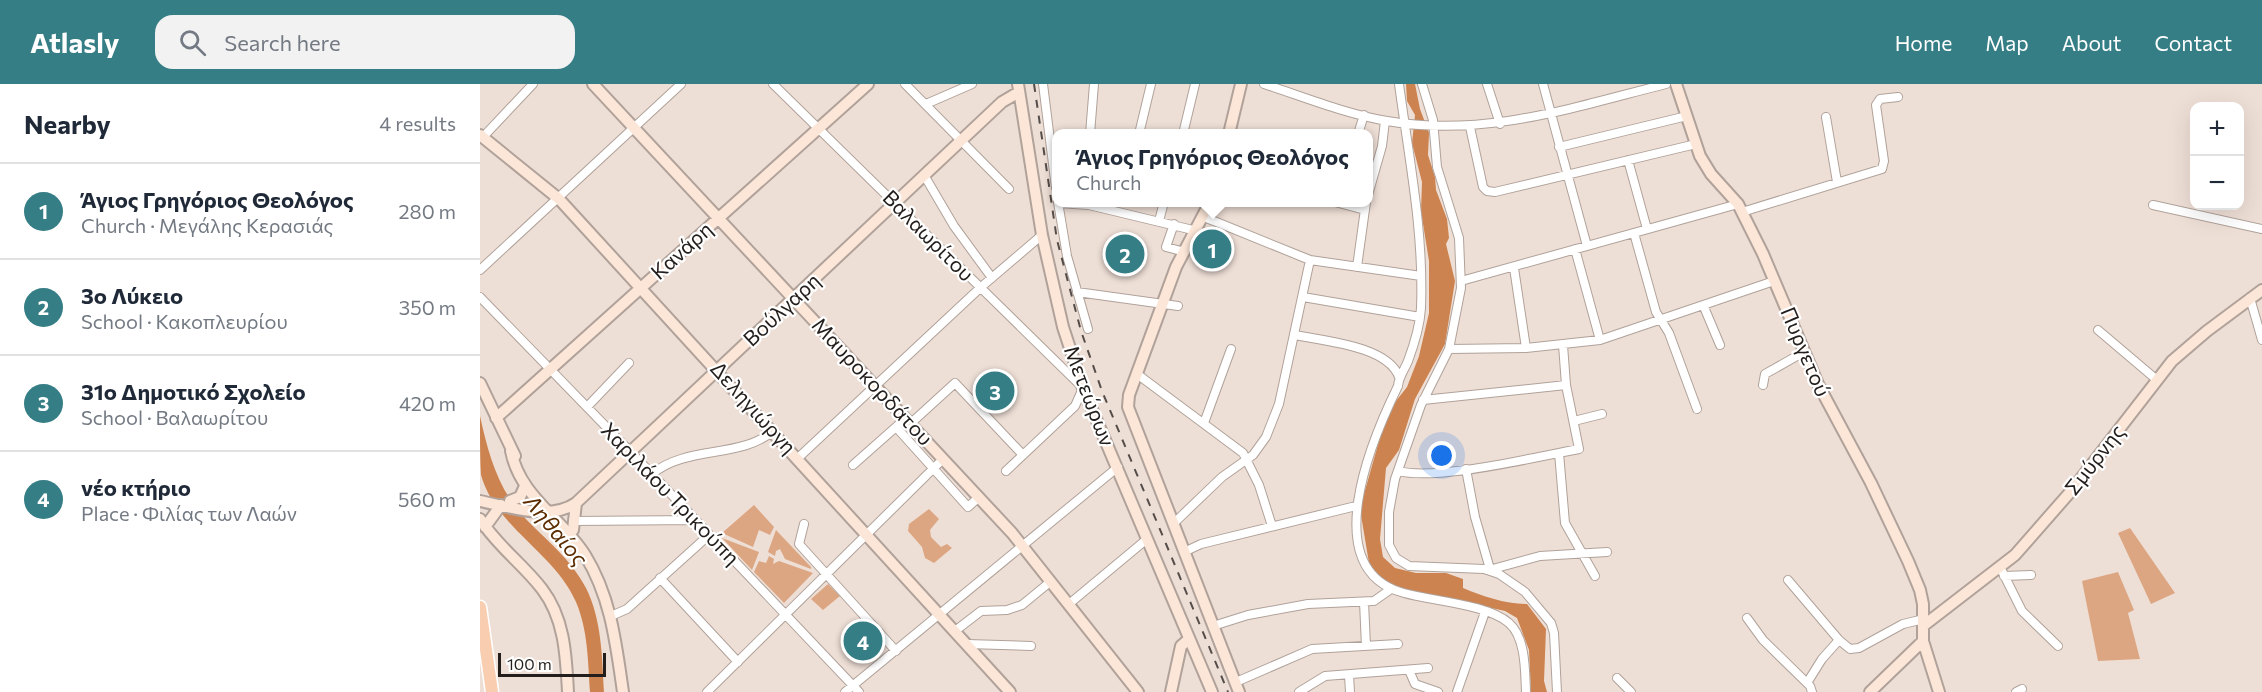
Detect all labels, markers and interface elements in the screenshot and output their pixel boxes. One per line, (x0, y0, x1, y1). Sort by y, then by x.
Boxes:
search box (155, 15, 575, 69)
text: Atlasly (30, 25, 119, 59)
icon: search (176, 26, 209, 59)
text: Search here (224, 29, 341, 56)
text: Home (1895, 30, 1952, 55)
text: Map (1985, 30, 2029, 55)
text: About (2062, 30, 2121, 55)
text: Contact (2154, 30, 2232, 55)
map controls (2190, 102, 2244, 210)
button: + (2190, 102, 2244, 156)
text: Nearby (24, 108, 111, 139)
text: 4 results (379, 111, 456, 135)
popup (1052, 129, 1373, 207)
text: Άγιος Γρηγόριος Θεολόγος (1076, 143, 1349, 170)
button: − (2190, 156, 2244, 210)
text: Church (1076, 170, 1142, 194)
street label: Βαλαωρίτου (878, 184, 980, 286)
text: Άγιος Γρηγόριος Θεολόγος (81, 186, 354, 213)
text: 1 (39, 199, 48, 223)
text: 280 m (398, 199, 456, 223)
text: Church · Μεγάλης Κερασιάς (81, 213, 333, 237)
street label: Κανάρη (645, 216, 717, 284)
pin: 1 (1192, 226, 1232, 272)
pin: 2 (1106, 232, 1144, 276)
street label: Βούλγαρη (737, 267, 825, 351)
text: 3ο Λύκειο (81, 282, 183, 309)
text: 2 (38, 295, 49, 319)
text: 350 m (399, 295, 456, 319)
street label: Πυργετού (1776, 303, 1836, 400)
text: School · Κακοπλευρίου (81, 309, 288, 333)
street label: Μαυροκορδάτου (808, 312, 939, 450)
street label: Μετεώρων (1060, 342, 1121, 450)
street label: Δεληγιώργη (706, 356, 802, 458)
pin: 3 (976, 368, 1014, 414)
text: 31ο Δημοτικό Σχολείο (81, 378, 306, 405)
text: 3 (38, 391, 49, 415)
text: 420 m (399, 391, 456, 415)
text: School · Βαλαωρίτου (81, 405, 268, 429)
street label: Χαριλάου Τρικούπη (597, 417, 745, 569)
street label: Σμύρνης (2059, 419, 2129, 499)
your location (1427, 441, 1456, 470)
text: νέο κτήριο (81, 474, 191, 501)
text: 4 (37, 487, 50, 511)
text: 560 m (398, 487, 456, 511)
water label: Ληθαίος (518, 488, 594, 571)
text: Place · Φιλίας των Λαών (81, 501, 297, 525)
pin: 4 (844, 618, 883, 664)
scale bar (498, 650, 606, 678)
text: 100 m (507, 654, 552, 673)

